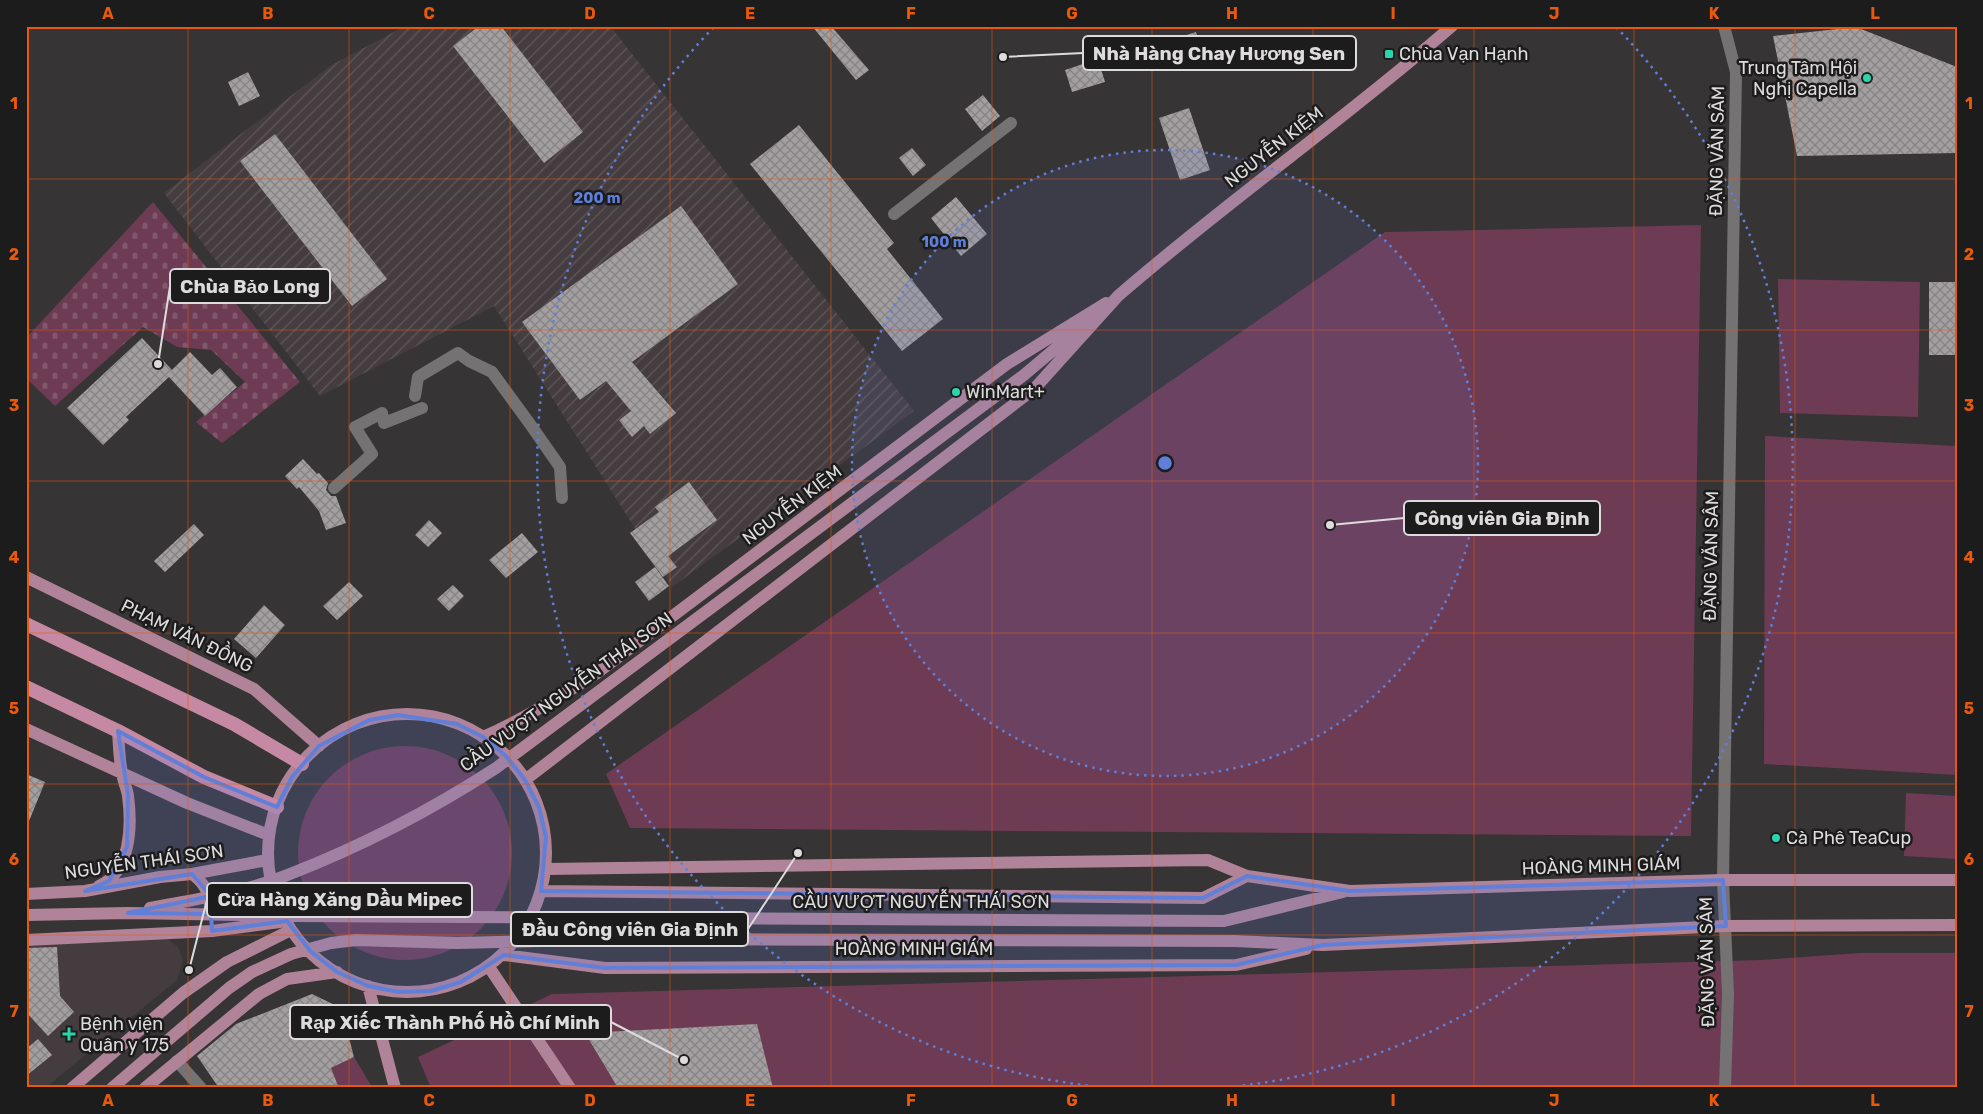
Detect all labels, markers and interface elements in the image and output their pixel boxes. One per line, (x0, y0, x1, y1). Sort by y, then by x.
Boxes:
text: A (102, 4, 114, 23)
text: B (262, 4, 274, 23)
text: C (423, 4, 435, 23)
text: D (584, 4, 596, 23)
text: E (745, 4, 755, 23)
text: F (906, 4, 916, 23)
text: G (1066, 4, 1078, 23)
text: H (1226, 4, 1238, 23)
text: I (1390, 4, 1396, 23)
text: J (1549, 4, 1559, 23)
text: K (1709, 4, 1720, 23)
text: L (1870, 4, 1880, 23)
callout: Nhà Hàng Chay Hương Sen (1083, 36, 1356, 70)
text: Nhà Hàng Chay Hương Sen (1093, 42, 1345, 65)
place label: Chùa Vạn Hạnh (1399, 43, 1529, 65)
marker: Chùa Vạn Hạnh (1383, 48, 1395, 60)
place label: Trung Tâm Hội Nghị Capella (1738, 57, 1857, 100)
marker: Trung Tâm Hội Nghị Capella (1861, 72, 1873, 84)
street label: ĐẶNG VĂN SÂM (1705, 86, 1729, 216)
text: 1 (10, 94, 18, 113)
text: 1 (1965, 94, 1973, 113)
street label: NGUYỄN KIỆM (1218, 99, 1328, 192)
text: 200 m (573, 189, 621, 207)
text: 100 m (922, 233, 966, 251)
text: 2 (9, 245, 19, 264)
text: 2 (1964, 245, 1974, 264)
callout: Chùa Bảo Long (170, 269, 330, 303)
text: Chùa Bảo Long (180, 275, 320, 298)
place label: WinMart+ (966, 381, 1045, 403)
marker: WinMart+ (950, 386, 962, 398)
text: 3 (9, 396, 19, 415)
text: 3 (1964, 396, 1974, 415)
centre of rings (1156, 454, 1174, 472)
street label: NGUYỄN KIỆM (736, 458, 846, 550)
street label: ĐẶNG VĂN SÂM (1699, 491, 1723, 621)
callout: Công viên Gia Định (1404, 501, 1600, 535)
text: Công viên Gia Định (1414, 507, 1590, 530)
text: 4 (9, 548, 20, 567)
text: 4 (1964, 548, 1975, 567)
street label: PHẠM VĂN ĐỒNG (117, 592, 258, 677)
street label: CẦU VƯỢT NGUYỄN THÁI SƠN (453, 605, 677, 777)
text: 5 (9, 699, 19, 718)
text: 5 (1964, 699, 1974, 718)
place label: Cà Phê TeaCup (1786, 827, 1911, 849)
marker: Cà Phê TeaCup (1770, 832, 1782, 844)
street label: NGUYỄN THÁI SƠN (63, 837, 225, 884)
text: 6 (9, 850, 19, 869)
text: 6 (1964, 850, 1974, 869)
street label: HOÀNG MINH GIÁM (1521, 852, 1681, 880)
callout: Cửa Hàng Xăng Dầu Mipec (207, 883, 472, 917)
text: Cửa Hàng Xăng Dầu Mipec (217, 888, 463, 911)
street label: CẦU VƯỢT NGUYỄN THÁI SƠN (792, 888, 1050, 913)
street label: ĐẶNG VĂN SÂM (1695, 897, 1719, 1027)
callout: Đầu Công viên Gia Định (511, 912, 748, 946)
text: Đầu Công viên Gia Định (522, 918, 738, 941)
street label: HOÀNG MINH GIÁM (835, 938, 993, 960)
text: 7 (9, 1002, 19, 1021)
text: 7 (1964, 1002, 1974, 1021)
callout: Rạp Xiếc Thành Phố Hồ Chí Minh (290, 1005, 611, 1039)
text: Rạp Xiếc Thành Phố Hồ Chí Minh (300, 1011, 600, 1034)
place label: Bệnh viện Quân y 175 (80, 1013, 169, 1056)
marker: Bệnh viện Quân y 175 (62, 1027, 76, 1041)
text: A (102, 1091, 114, 1110)
text: B (262, 1091, 274, 1110)
text: C (423, 1091, 435, 1110)
text: D (584, 1091, 596, 1110)
text: E (745, 1091, 755, 1110)
text: F (906, 1091, 916, 1110)
text: G (1066, 1091, 1078, 1110)
text: H (1226, 1091, 1238, 1110)
text: I (1390, 1091, 1396, 1110)
text: J (1549, 1091, 1559, 1110)
text: K (1709, 1091, 1720, 1110)
text: L (1870, 1091, 1880, 1110)

